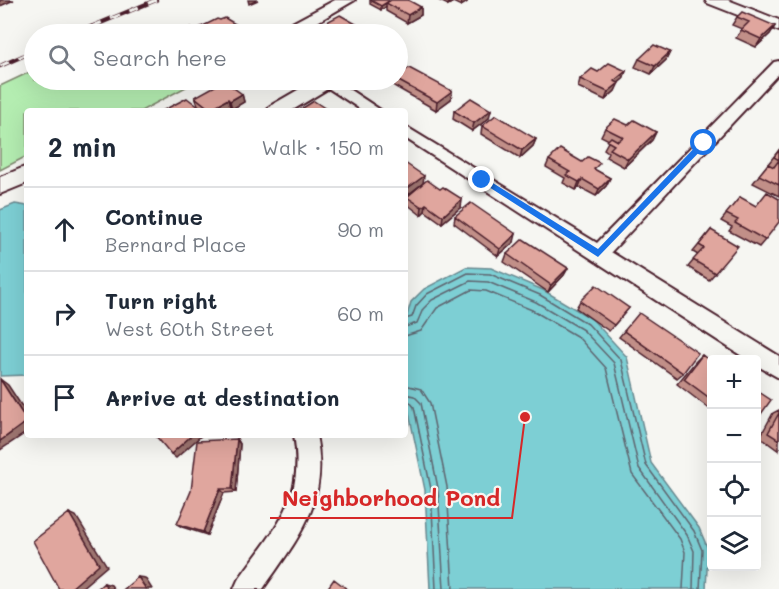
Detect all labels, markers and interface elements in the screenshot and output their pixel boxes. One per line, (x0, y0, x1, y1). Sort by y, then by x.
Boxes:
search box (24, 24, 408, 90)
icon: search (45, 41, 78, 74)
text: Search here (93, 43, 227, 72)
route start (690, 129, 716, 155)
text: 2 min (48, 130, 116, 164)
text: Walk · 150 m (262, 134, 384, 160)
route end (468, 166, 494, 192)
text: Continue (105, 202, 203, 231)
icon: ahead (48, 213, 81, 246)
text: 90 m (338, 216, 384, 242)
text: Bernard Place (105, 231, 246, 257)
text: Turn right (105, 286, 217, 315)
icon: right (48, 297, 81, 330)
text: 60 m (337, 300, 384, 326)
text: West 60th Street (105, 315, 274, 341)
map controls (707, 355, 761, 571)
button: + (707, 355, 761, 409)
icon: arrive (48, 381, 81, 414)
text: Arrive at destination (105, 383, 340, 412)
button: − (707, 409, 761, 463)
button: locate (707, 463, 761, 517)
callout: Neighborhood Pond (270, 478, 512, 518)
text: Neighborhood Pond (282, 483, 500, 512)
button: layers (707, 517, 761, 571)

